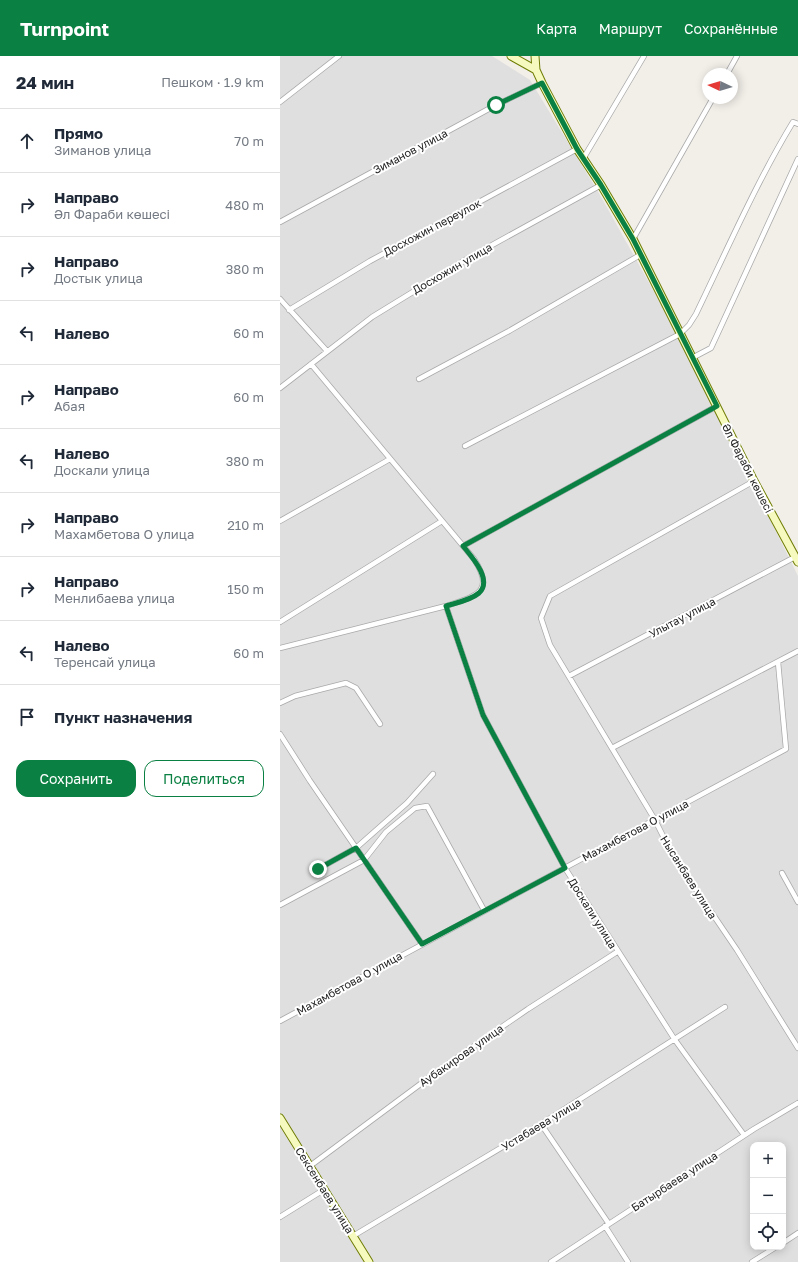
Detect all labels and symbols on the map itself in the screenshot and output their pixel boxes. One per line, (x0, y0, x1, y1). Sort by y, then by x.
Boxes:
north arrow (702, 68, 738, 104)
route start (487, 96, 505, 114)
street label: Зиманов улица (371, 126, 449, 176)
street label: Досхожин переулок (381, 195, 484, 258)
street label: Досхожин улица (410, 240, 494, 296)
street label: Әл Фараби көшесі (720, 421, 776, 515)
street label: Улытау улица (647, 594, 717, 640)
street label: Махамбетова О улица (580, 796, 690, 864)
street label: Нысанбаев улица (658, 833, 720, 921)
route end (309, 860, 327, 878)
street label: Доскали улица (566, 875, 620, 951)
street label: Махамбетова О улица (294, 949, 404, 1017)
street label: Аубакирова улица (417, 1021, 505, 1089)
street label: Устабаева улица (499, 1095, 583, 1153)
street label: Сексенбаев улица (293, 1144, 357, 1236)
street label: Батырбаева улица (628, 1148, 720, 1214)

